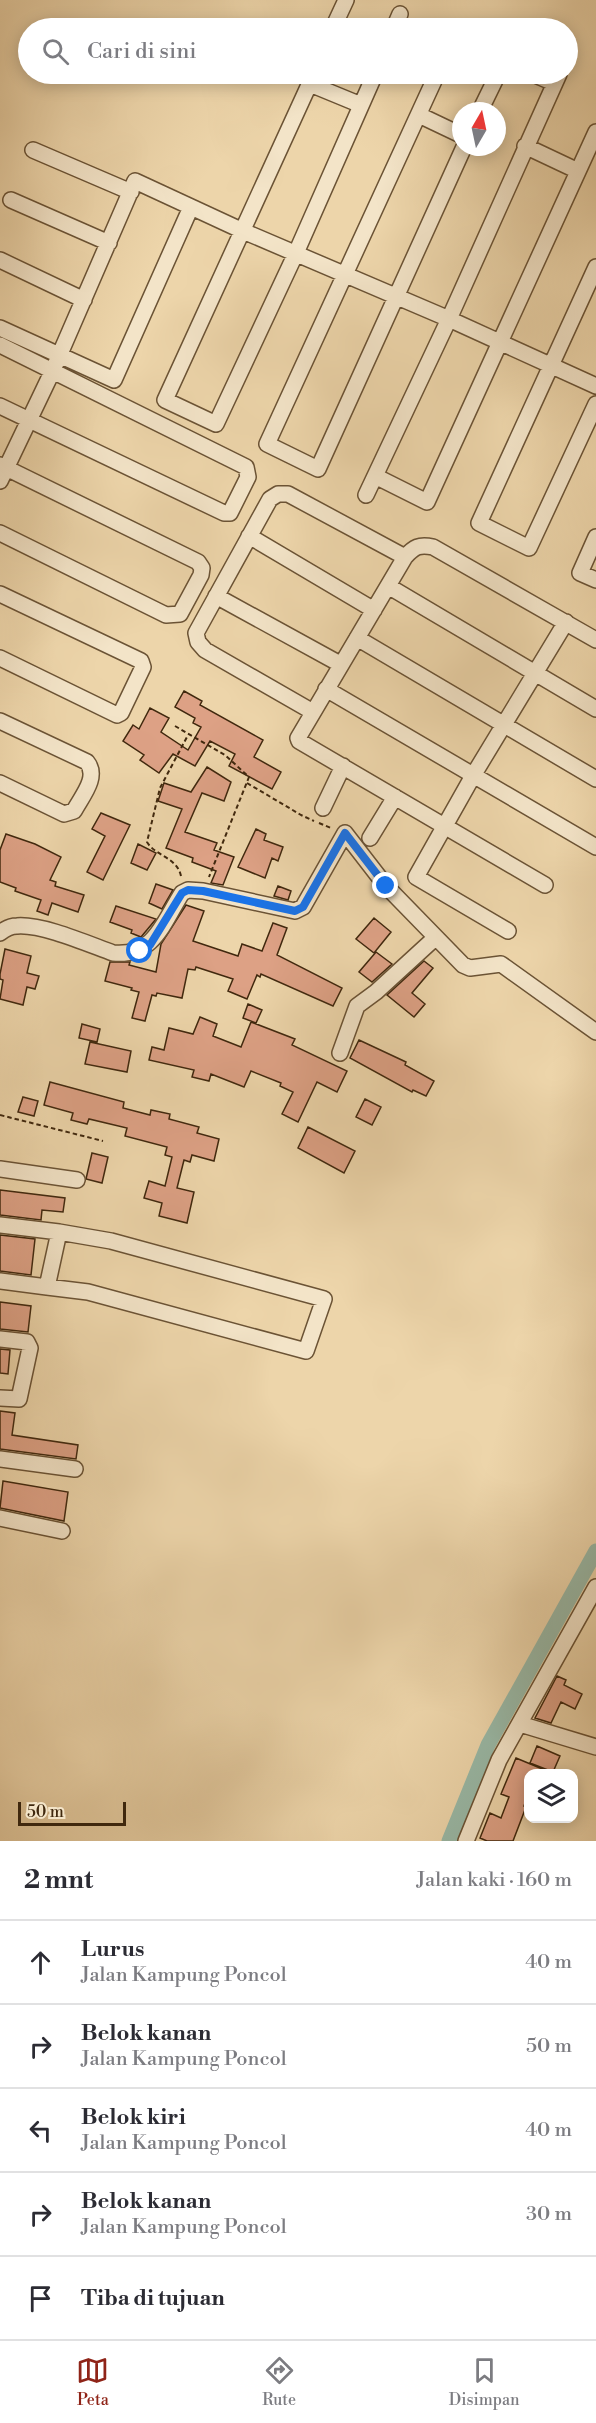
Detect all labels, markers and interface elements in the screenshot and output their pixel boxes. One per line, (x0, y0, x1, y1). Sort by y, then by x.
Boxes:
search box (18, 18, 578, 84)
icon: search (39, 35, 72, 68)
text: Cari di sini (87, 38, 197, 65)
north arrow (452, 102, 506, 156)
route end (372, 872, 398, 898)
route start (126, 937, 152, 963)
map controls (524, 1769, 578, 1823)
button: layers (524, 1769, 578, 1823)
scale bar (18, 1799, 126, 1826)
text: 50 m (27, 1802, 64, 1822)
text: 2 mnt (24, 1864, 93, 1896)
text: Jalan kaki · 160 m (417, 1868, 572, 1893)
text: Lurus (81, 1936, 144, 1963)
icon: ahead (24, 1946, 57, 1979)
text: 40 m (525, 1950, 572, 1975)
text: Jalan Kampung Poncol (81, 1963, 287, 1988)
text: Belok kanan (81, 2020, 211, 2047)
icon: right (24, 2030, 57, 2063)
text: 50 m (526, 2034, 572, 2059)
text: Jalan Kampung Poncol (81, 2047, 287, 2072)
text: Belok kiri (81, 2104, 186, 2131)
icon: left (24, 2114, 57, 2147)
text: 40 m (525, 2118, 572, 2143)
text: Jalan Kampung Poncol (81, 2131, 287, 2156)
text: Belok kanan (81, 2188, 211, 2215)
icon: right (24, 2198, 57, 2231)
text: 30 m (526, 2202, 572, 2227)
text: Jalan Kampung Poncol (81, 2215, 287, 2240)
icon: arrive (24, 2282, 57, 2315)
text: Tiba di tujuan (81, 2285, 225, 2312)
tab: Peta (76, 2354, 109, 2410)
tab: Rute (262, 2354, 296, 2410)
tab: Disimpan (449, 2354, 520, 2410)

